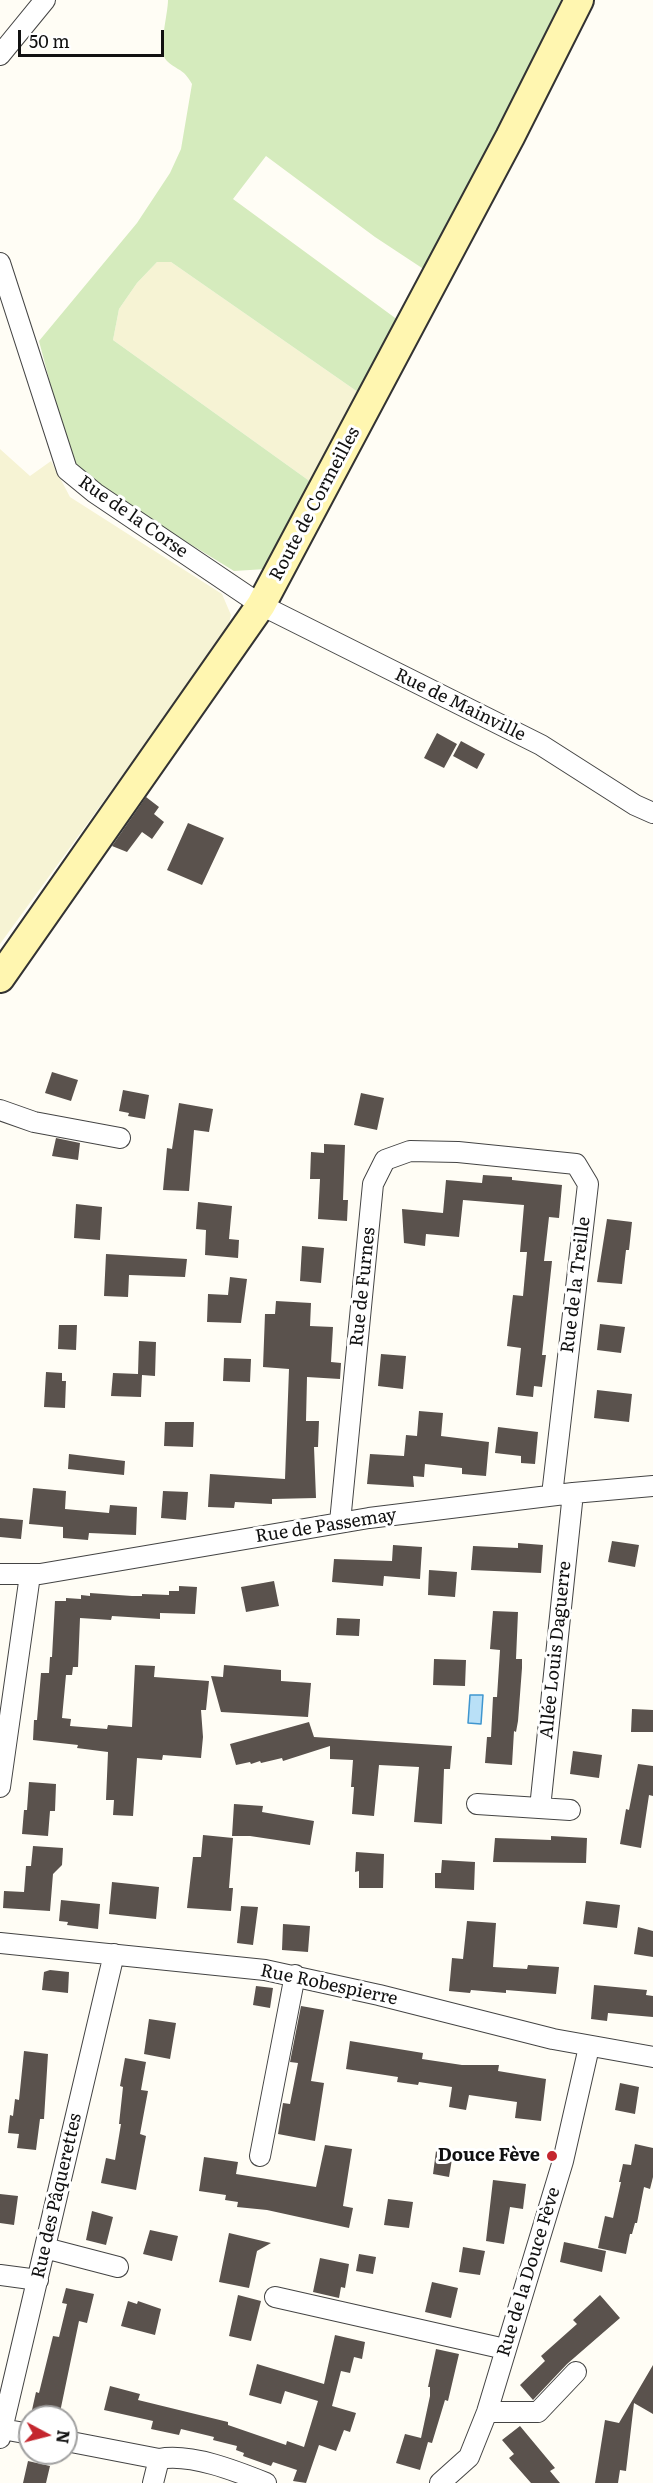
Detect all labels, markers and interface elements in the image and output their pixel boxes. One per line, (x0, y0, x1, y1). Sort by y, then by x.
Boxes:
scale bar (21, 18, 166, 56)
text: 50 m (29, 27, 70, 54)
street label: Route de Cormeilles (265, 423, 365, 585)
street label: Rue de la Corse (74, 471, 192, 563)
street label: Rue de Mainville (391, 664, 529, 746)
street label: Rue de la Treille (557, 1215, 595, 1355)
street label: Rue de Furnes (346, 1226, 380, 1348)
street label: Rue de Passemay (254, 1504, 398, 1548)
street label: Allée Louis Daguerre (536, 1560, 576, 1740)
street label: Rue Robespierre (258, 1960, 400, 2010)
street label: Rue des Pâquerettes (27, 2111, 87, 2281)
place label: Douce Fève (438, 2145, 540, 2167)
marker: Douce Fève (545, 2149, 559, 2163)
street label: Rue de la Douce Fève (493, 2185, 565, 2359)
north arrow (18, 2405, 78, 2465)
text: N (51, 2429, 77, 2445)

